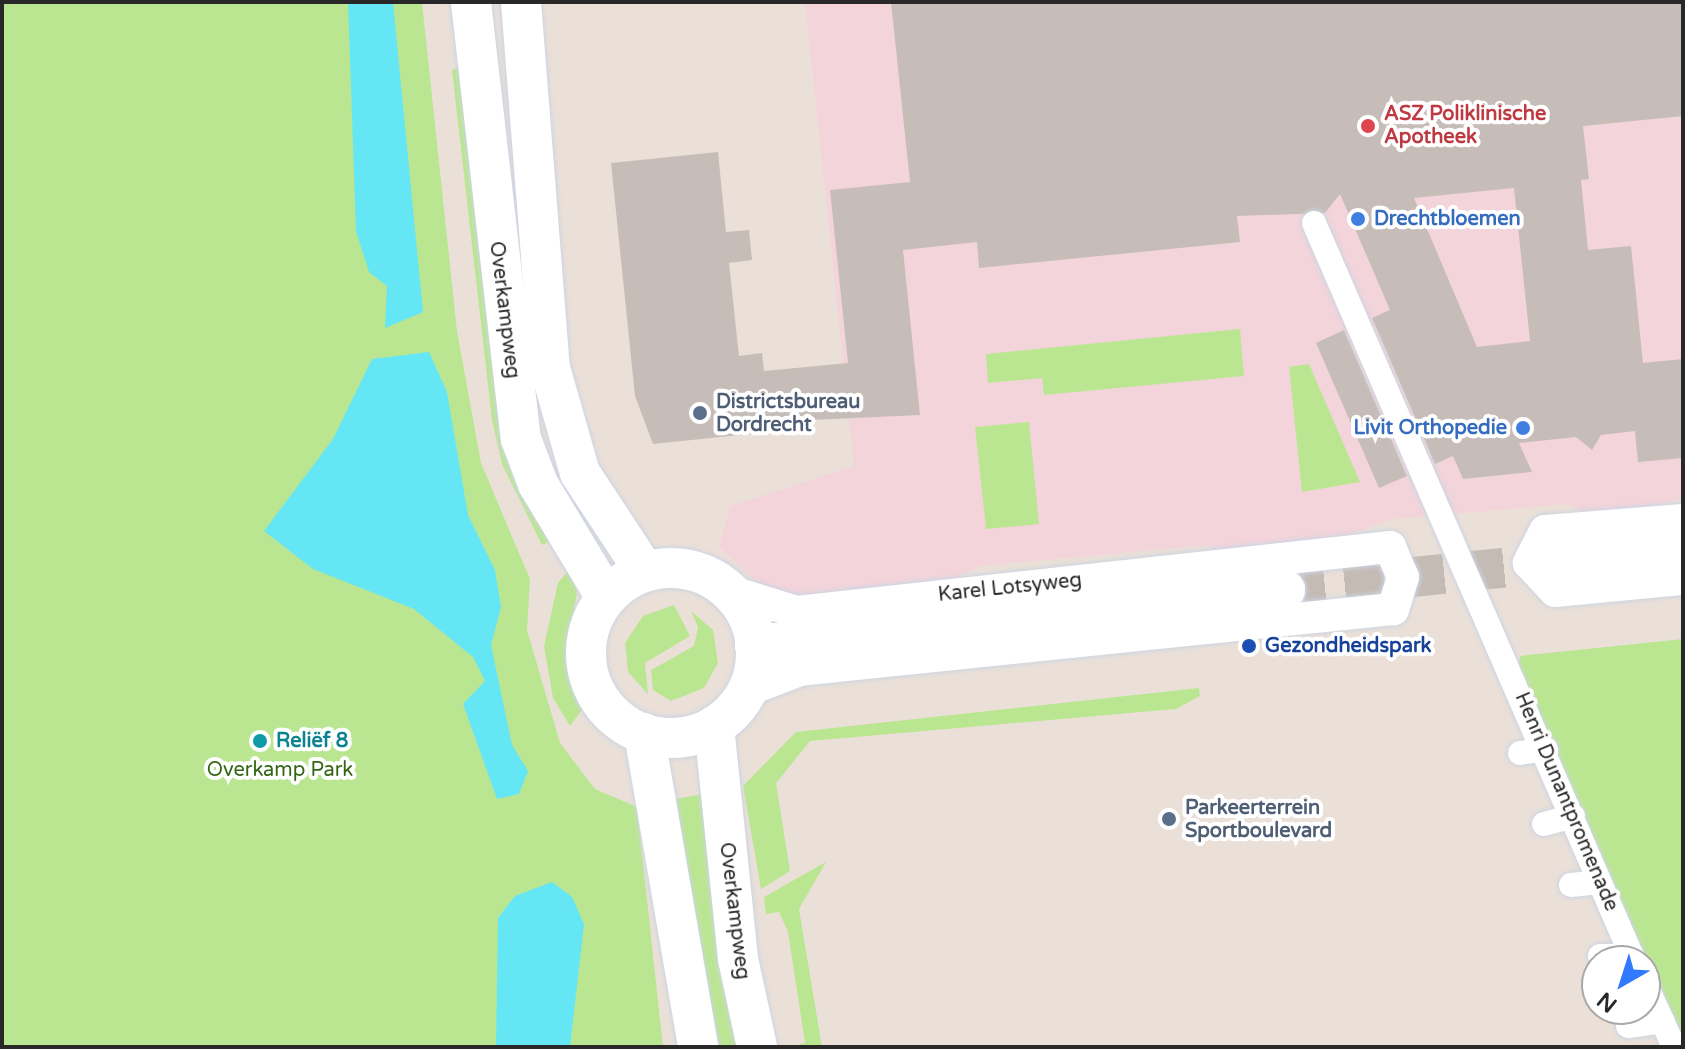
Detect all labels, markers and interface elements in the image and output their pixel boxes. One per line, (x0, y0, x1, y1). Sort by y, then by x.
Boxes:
place label: ASZ Poliklinische Apotheek (1384, 102, 1546, 149)
marker: ASZ Poliklinische Apotheek (1359, 117, 1377, 135)
place label: Drechtbloemen (1374, 207, 1521, 231)
marker: Drechtbloemen (1349, 210, 1367, 228)
street label: Overkampweg (484, 240, 524, 380)
place label: Districtsbureau Dordrecht (716, 390, 860, 437)
marker: Districtsbureau Dordrecht (691, 404, 709, 422)
place label: Livit Orthopedie (1354, 416, 1507, 440)
marker: Livit Orthopedie (1514, 419, 1532, 437)
street label: Karel Lotsyweg (937, 569, 1083, 607)
place label: Gezondheidspark (1265, 634, 1431, 658)
marker: Gezondheidspark (1240, 637, 1258, 655)
street label: Henri Dunantpromenade (1509, 689, 1623, 915)
place label: Reliëf 8 (276, 729, 348, 753)
marker: Reliëf 8 (251, 732, 269, 750)
park label: Overkamp Park (207, 758, 353, 782)
place label: Parkeerterrein Sportboulevard (1185, 796, 1332, 843)
marker: Parkeerterrein Sportboulevard (1160, 810, 1178, 828)
street label: Overkampweg (714, 841, 754, 981)
north arrow (1581, 945, 1661, 1025)
text: N (1592, 986, 1622, 1018)

